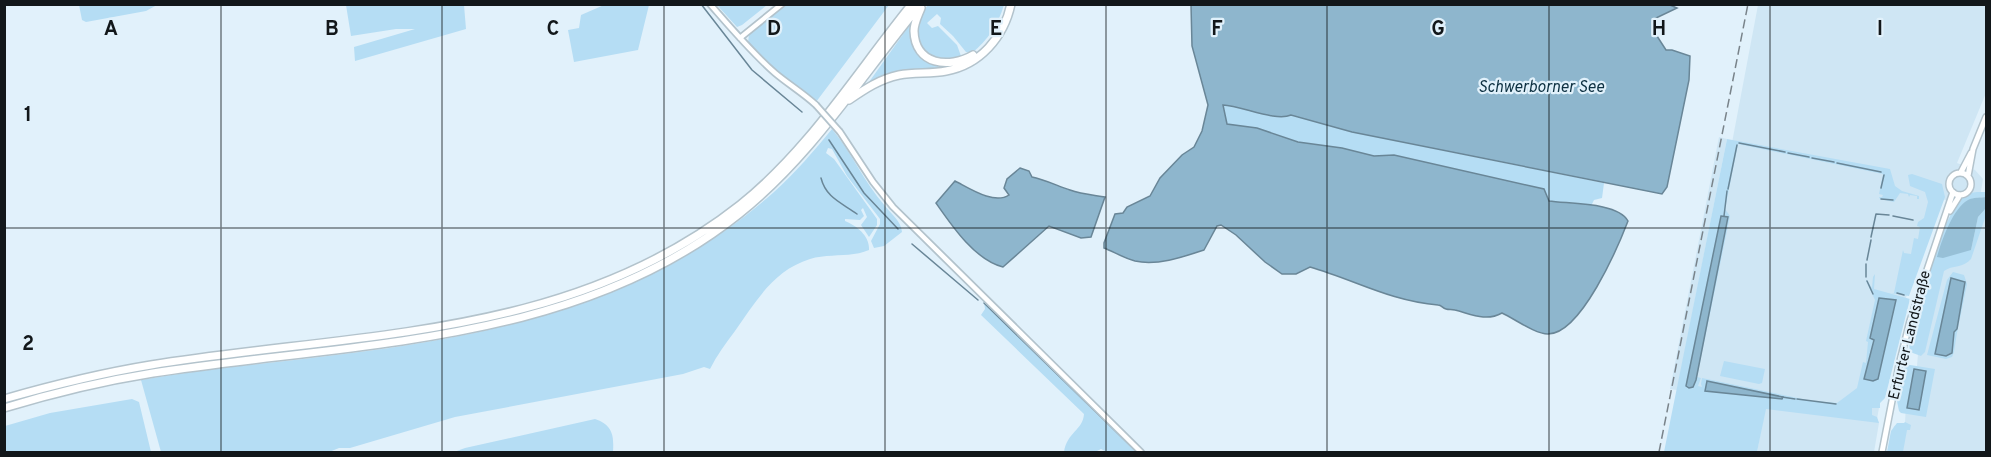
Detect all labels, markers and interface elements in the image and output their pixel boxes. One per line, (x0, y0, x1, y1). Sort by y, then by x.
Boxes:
text: A (104, 17, 118, 43)
text: B (325, 17, 339, 43)
text: C (547, 17, 559, 43)
text: D (767, 17, 781, 43)
text: E (990, 17, 1002, 43)
text: F (1211, 17, 1223, 43)
text: G (1431, 17, 1445, 43)
text: H (1652, 17, 1666, 43)
text: I (1877, 17, 1883, 43)
water label: Schwerborner See (1478, 78, 1605, 98)
text: 1 (24, 103, 32, 129)
street label: Erfurter Landstraße (1885, 269, 1936, 402)
text: 2 (22, 332, 34, 358)

